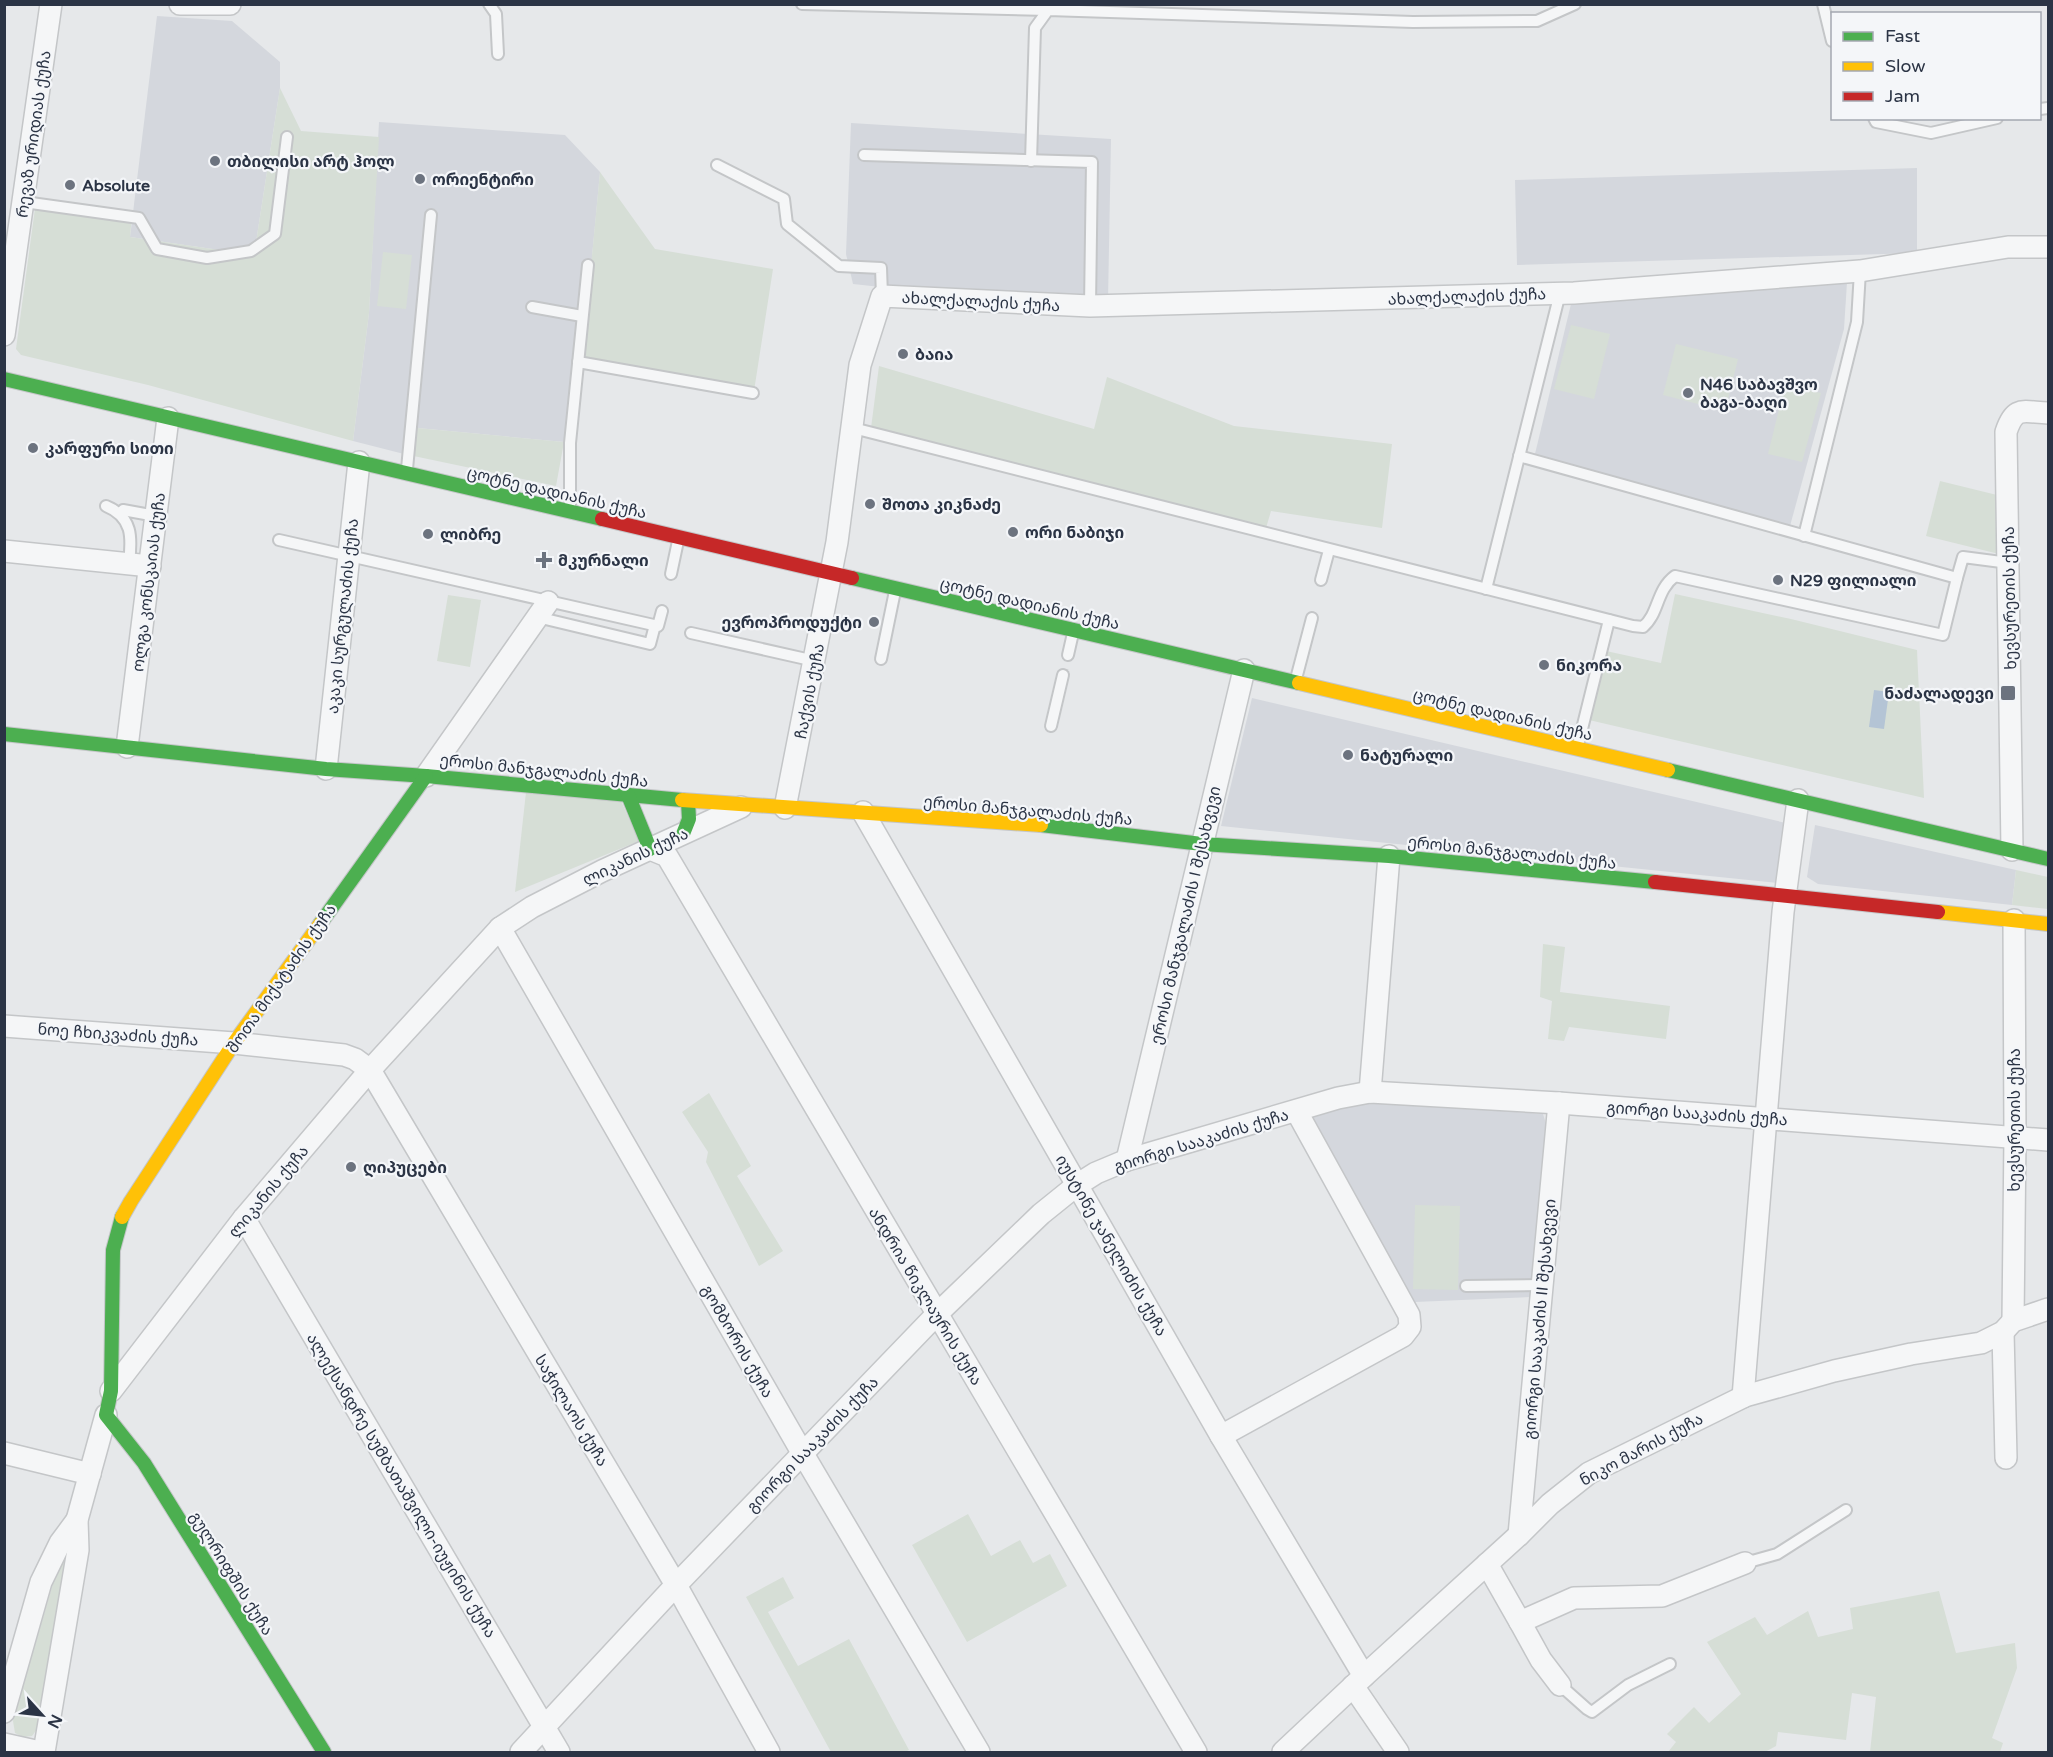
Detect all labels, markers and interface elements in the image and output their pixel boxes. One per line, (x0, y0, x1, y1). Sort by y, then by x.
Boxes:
legend (1831, 12, 2041, 120)
text: Fast (1885, 25, 1920, 47)
street label: რევაზ ურიდიას ქუჩა (12, 49, 56, 219)
text: Slow (1885, 55, 1926, 77)
text: Jam (1885, 85, 1920, 107)
place label: თბილისი არტ ჰოლ (227, 152, 395, 172)
marker: თბილისი არტ ჰოლ (208, 154, 222, 168)
place label: ორიენტირი (432, 170, 534, 190)
marker: ორიენტირი (413, 172, 427, 186)
place label: Absolute (82, 176, 150, 196)
marker: Absolute (63, 178, 77, 192)
street label: ახალქალაქის ქუჩა (1388, 284, 1547, 310)
street label: ახალქალაქის ქუჩა (901, 288, 1061, 316)
place label: ბაია (915, 345, 953, 365)
marker: ბაია (896, 347, 910, 361)
place label: N46 საბავშვო ბაგა-ბაღი (1700, 375, 1818, 413)
marker: N46 საბავშვო ბაგა-ბაღი (1681, 386, 1695, 400)
place label: კარფური სითი (45, 439, 174, 459)
marker: კარფური სითი (26, 441, 40, 455)
street label: ცოტნე დადიანის ქუჩა (465, 463, 649, 523)
street label: ოლგა კონსკაიას ქუჩა (128, 491, 170, 673)
place label: შოთა კიკნაძე (882, 495, 1001, 515)
marker: შოთა კიკნაძე (863, 497, 877, 511)
street label: აკაკი სურგულაძის ქუჩა (323, 517, 363, 715)
place label: ორი ნაბიჯი (1025, 523, 1124, 543)
place label: ლიბრე (440, 525, 501, 545)
marker: ორი ნაბიჯი (1006, 525, 1020, 539)
street label: ხევსურეთის ქუჩა (1999, 526, 2021, 670)
marker: ლიბრე (421, 527, 435, 541)
marker: მკურნალი (535, 551, 553, 569)
place label: მკურნალი (558, 551, 649, 571)
place label: N29 ფილიალი (1790, 571, 1917, 591)
marker: N29 ფილიალი (1771, 573, 1785, 587)
street label: ცოტნე დადიანის ქუჩა (938, 574, 1122, 634)
place label: ევროპროდუქტი (721, 613, 862, 633)
marker: ევროპროდუქტი (867, 615, 881, 629)
street label: ჩაქვის ქუჩა (791, 642, 829, 741)
place label: ნიკორა (1556, 656, 1622, 676)
marker: ნიკორა (1537, 658, 1551, 672)
place label: ნაძალადევი (1884, 684, 1994, 704)
marker: ნაძალადევი (1999, 684, 2017, 702)
street label: ცოტნე დადიანის ქუჩა (1411, 685, 1595, 745)
place label: ნატურალი (1360, 746, 1453, 766)
marker: ნატურალი (1341, 748, 1355, 762)
street label: ეროსი მანჯგალაძის ქუჩა (439, 750, 649, 792)
street label: ეროსი მანჯგალაძის I შესახვევი (1146, 784, 1225, 1046)
street label: ეროსი მანჯგალაძის ქუჩა (923, 792, 1133, 830)
street label: ლიკანის ქუჩა (579, 824, 692, 890)
street label: ეროსი მანჯგალაძის ქუჩა (1407, 832, 1617, 874)
street label: შოთა მიქატაძის ქუჩა (223, 900, 341, 1057)
street label: ნოე ჩხიკვაძის ქუჩა (37, 1019, 199, 1051)
street label: ხევსურეთის ქუჩა (2005, 1048, 2025, 1192)
street label: გიორგი სააკაძის ქუჩა (1606, 1098, 1788, 1130)
street label: გიორგი სააკაძის ქუჩა (1112, 1105, 1291, 1177)
street label: ლიკანის ქუჩა (224, 1141, 313, 1242)
street label: იუსტინე ჯანელიძის ქუჩა (1051, 1151, 1171, 1340)
place label: ღიპუცები (363, 1158, 447, 1178)
marker: ღიპუცები (344, 1160, 358, 1174)
street label: გიორგი სააკაძის II შესახვევი (1520, 1198, 1560, 1440)
street label: ანდრია წიკლაურის ქუჩა (864, 1204, 986, 1389)
street label: გომბორის ქუჩა (697, 1281, 778, 1402)
street label: ალექსანდრე სუმბათაშვილი-იუჟინის ქუჩა (302, 1329, 500, 1642)
street label: საჭილაოს ქუჩა (530, 1351, 612, 1470)
street label: გიორგი სააკაძის ქუჩა (742, 1372, 883, 1517)
street label: ნიკო მარის ქუჩა (1576, 1409, 1706, 1491)
street label: გულრიფშის ქუჩა (185, 1508, 277, 1639)
north arrow (12, 1685, 72, 1745)
text: N (43, 1711, 66, 1732)

